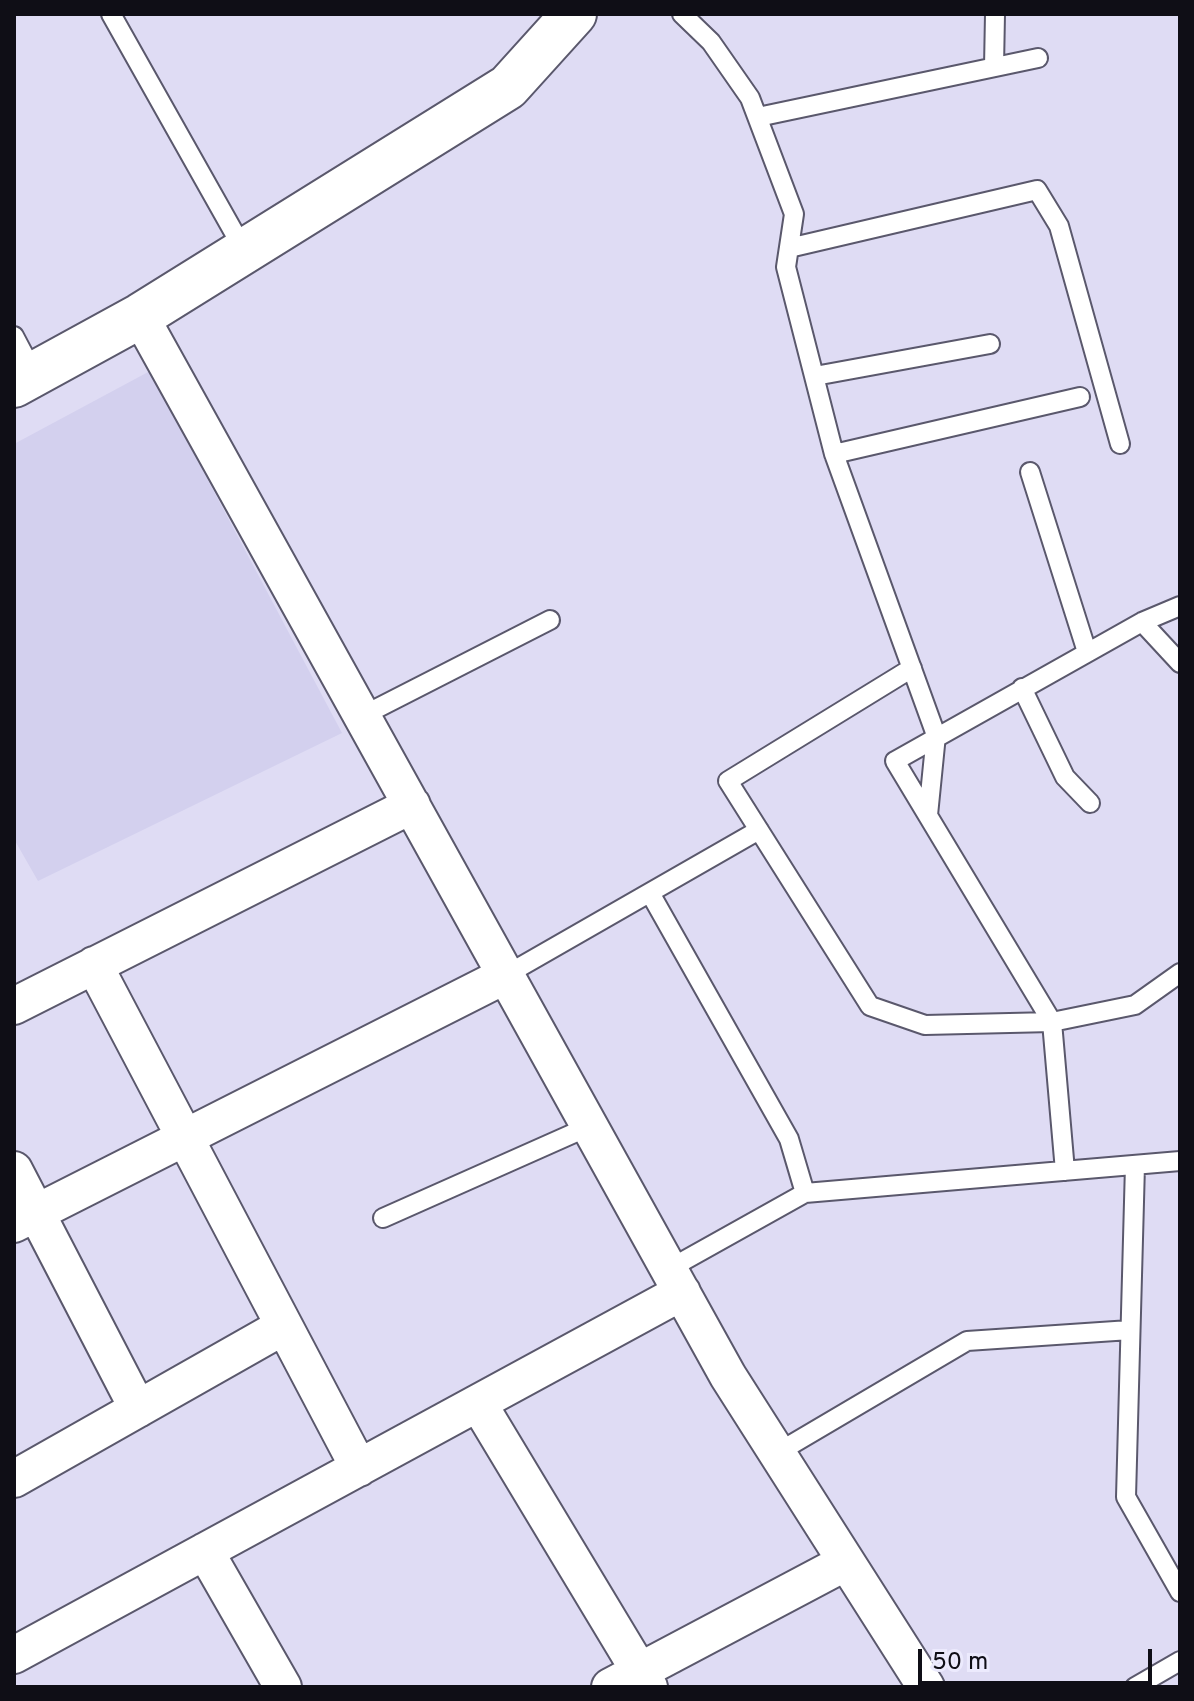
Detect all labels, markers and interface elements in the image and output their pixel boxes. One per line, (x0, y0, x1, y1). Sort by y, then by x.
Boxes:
scale bar (922, 1633, 1156, 1683)
text: 50 m (932, 1648, 988, 1678)

